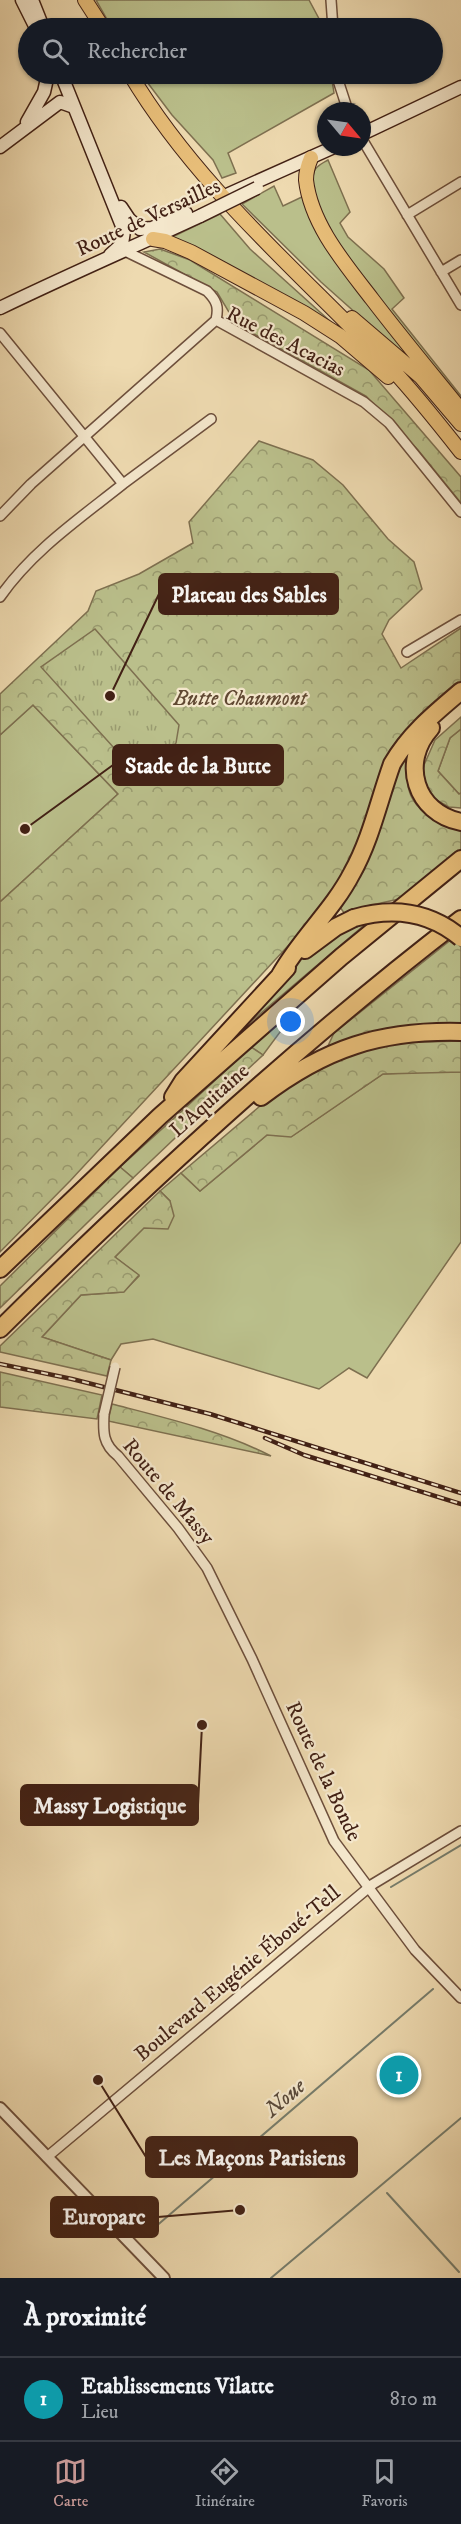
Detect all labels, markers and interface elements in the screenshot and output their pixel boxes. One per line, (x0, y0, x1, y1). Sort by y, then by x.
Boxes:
search box (18, 18, 443, 84)
icon: search (39, 35, 72, 68)
text: Rechercher (87, 38, 187, 65)
north arrow (317, 102, 371, 156)
street label: Route de Versailles (72, 173, 225, 263)
street label: Rue des Acacias (222, 301, 349, 383)
callout: Plateau des Sables (159, 574, 338, 614)
text: Plateau des Sables (171, 582, 327, 609)
park label: Butte Chaumont (172, 686, 308, 712)
callout: Stade de la Butte (113, 745, 283, 785)
text: Stade de la Butte (125, 753, 271, 780)
your location (276, 1007, 305, 1036)
street label: L'Aquitaine (165, 1058, 255, 1143)
street label: Route de Massy (117, 1434, 221, 1551)
street label: Route de la Bonde (279, 1697, 367, 1846)
callout: Massy Logistique (21, 1785, 198, 1825)
text: Massy Logistique (34, 1793, 186, 1820)
street label: Boulevard Eugénie Éboué-Tell (129, 1879, 346, 2067)
pin: 1 (380, 2052, 418, 2098)
water label: Noue (257, 2073, 311, 2125)
callout: Les Maçons Parisiens (146, 2137, 357, 2177)
text: Les Maçons Parisiens (158, 2145, 346, 2172)
callout: Europarc (51, 2197, 158, 2237)
text: Europarc (62, 2204, 146, 2231)
text: À proximité (24, 2301, 146, 2334)
text: Etablissements Vilatte (81, 2373, 274, 2400)
text: 1 (40, 2387, 47, 2412)
text: 810 m (390, 2387, 437, 2412)
text: Lieu (81, 2400, 119, 2425)
tab: Carte (53, 2455, 88, 2511)
tab: Itinéraire (195, 2455, 255, 2511)
tab: Favoris (362, 2455, 408, 2511)

